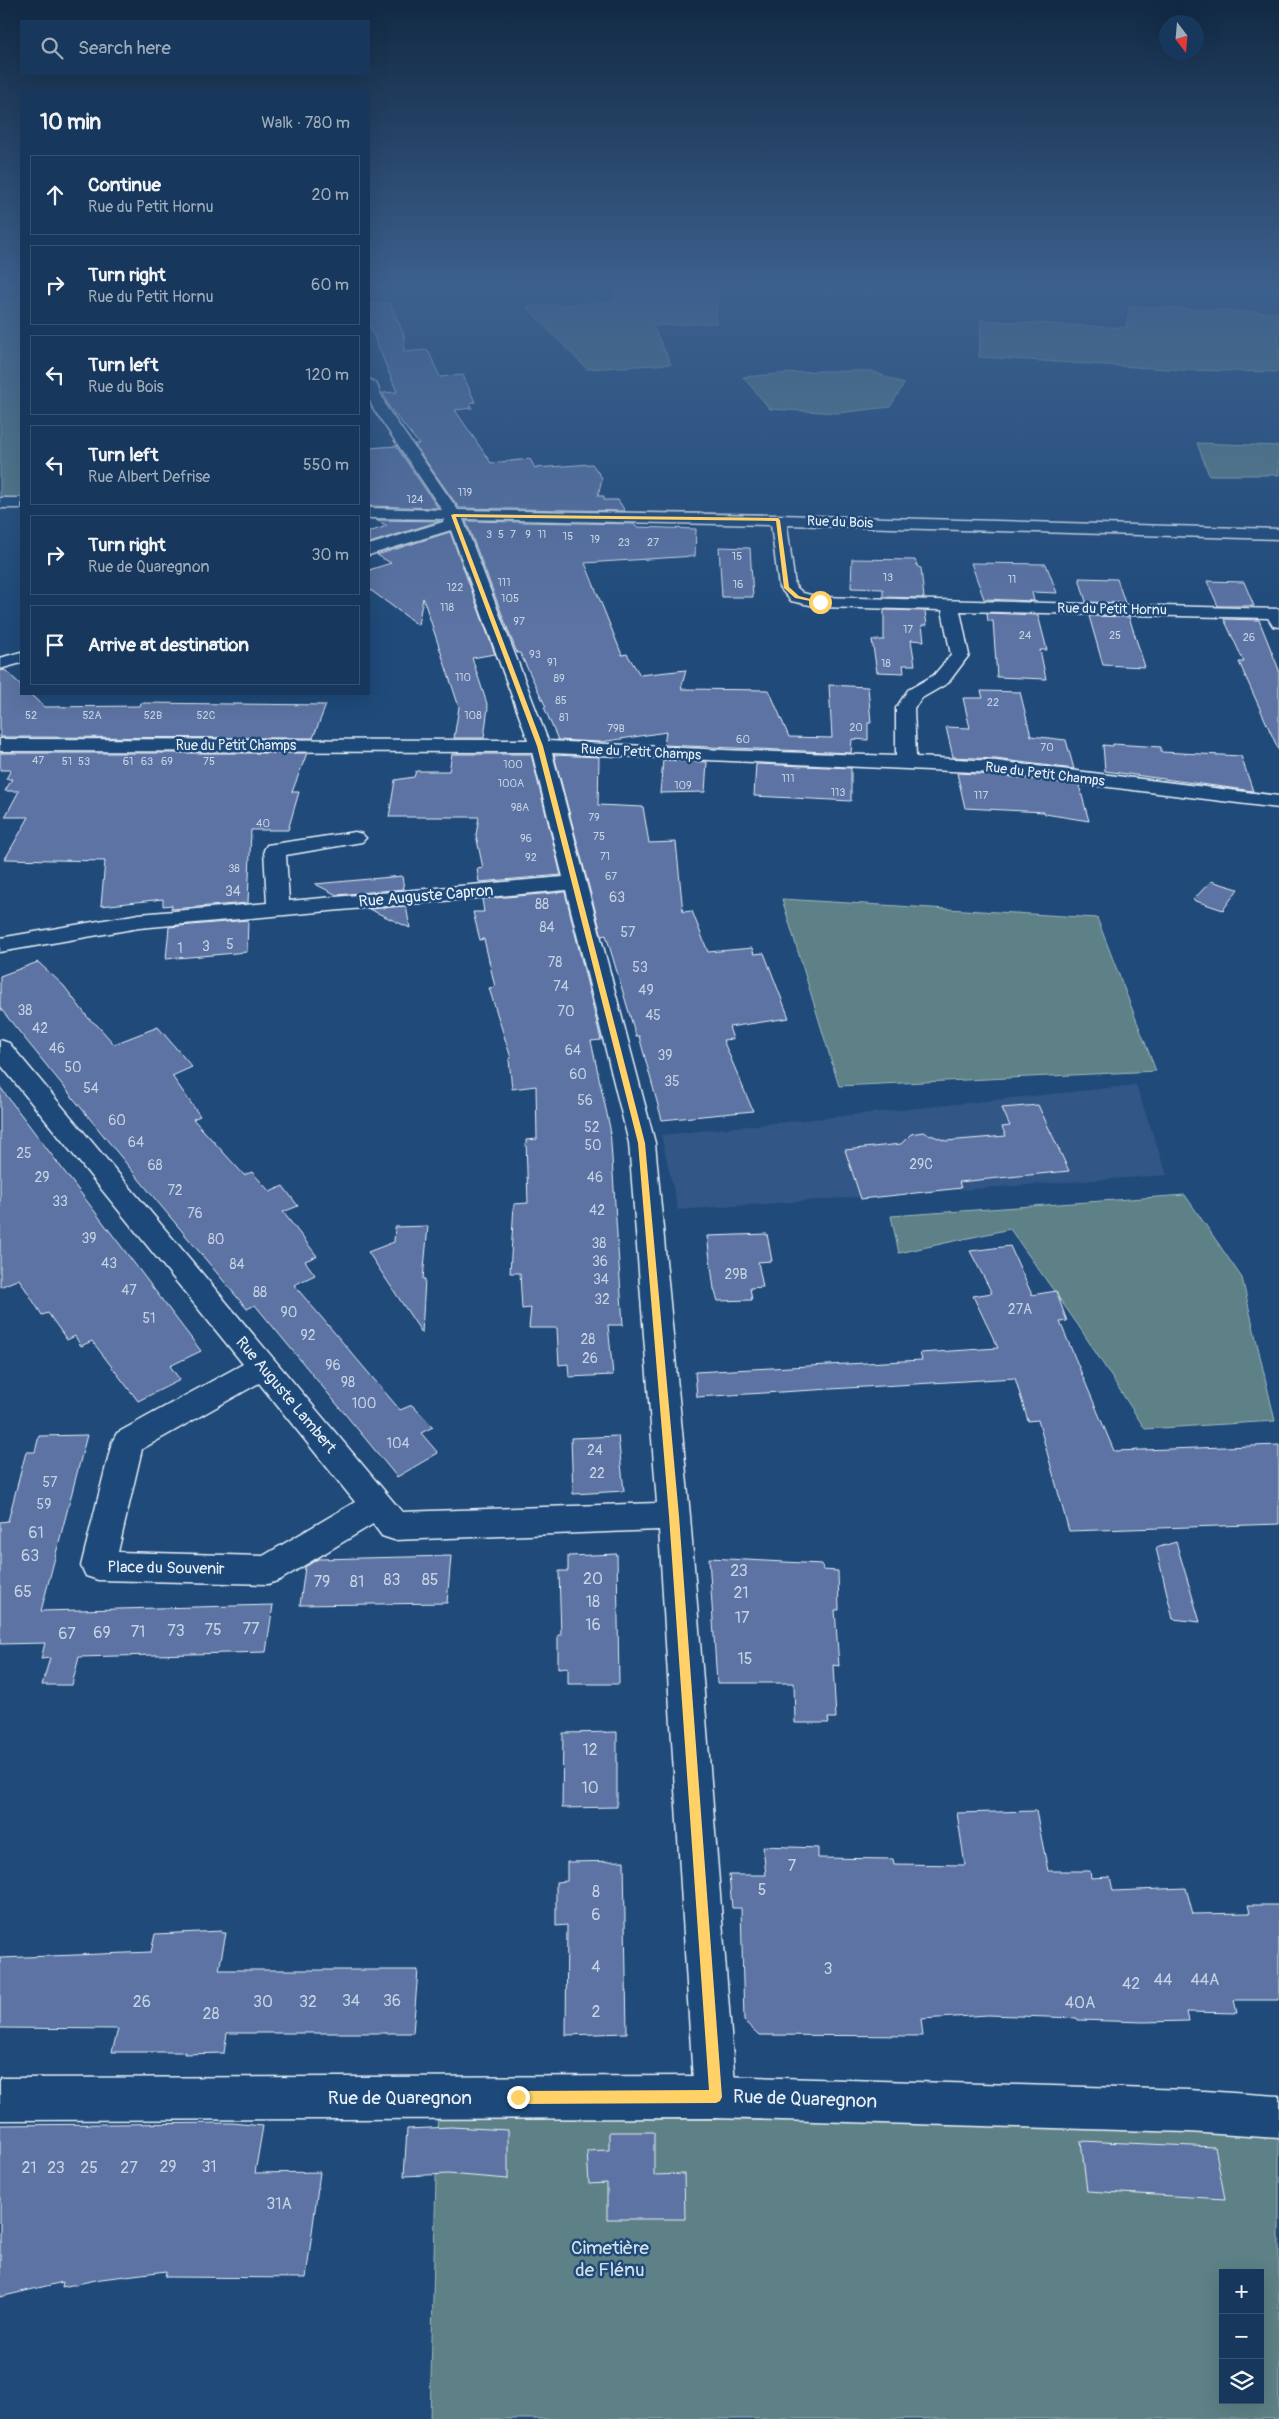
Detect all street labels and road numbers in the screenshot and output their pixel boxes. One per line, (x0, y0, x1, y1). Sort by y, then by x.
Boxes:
street label: Rue du Bois (807, 512, 874, 532)
street label: Rue du Petit Hornu (1057, 600, 1167, 618)
street label: Rue du Petit Champs (176, 737, 297, 754)
street label: Rue du Petit Champs (580, 740, 702, 764)
street label: Rue du Petit Champs (984, 758, 1107, 790)
street label: Rue Auguste Capron (358, 880, 494, 912)
street label: Rue Auguste Lambert (231, 1333, 341, 1458)
street label: Place du Souvenir (107, 1557, 225, 1579)
street label: Rue de Quaregnon (732, 2084, 878, 2114)
street label: Rue de Quaregnon (328, 2086, 472, 2110)

